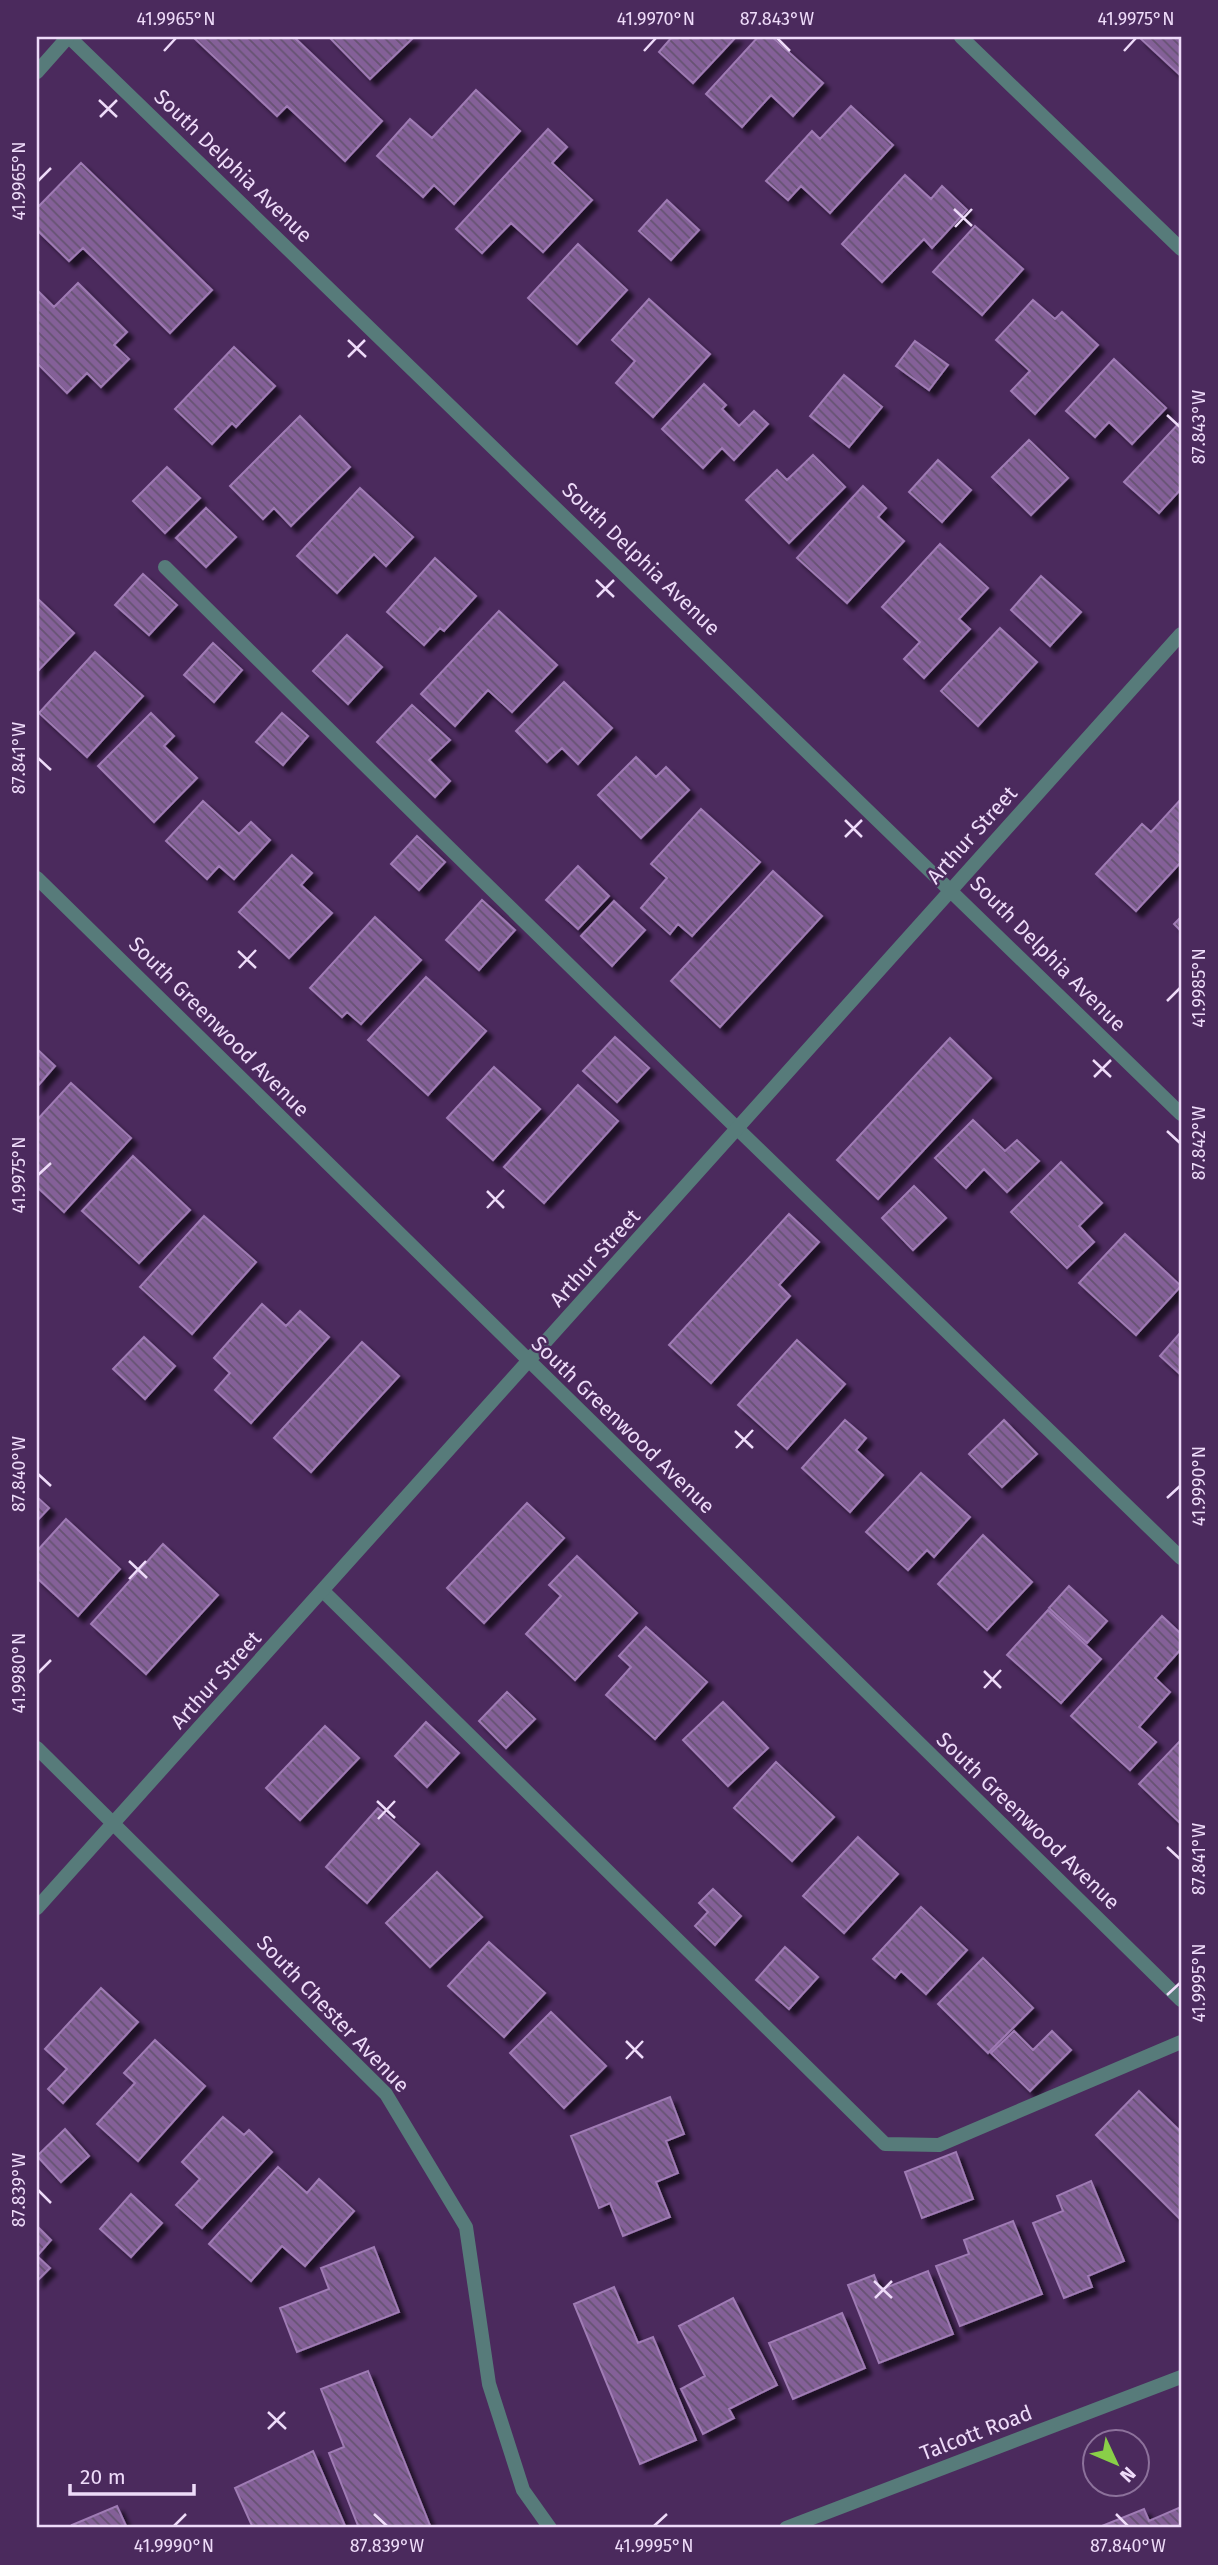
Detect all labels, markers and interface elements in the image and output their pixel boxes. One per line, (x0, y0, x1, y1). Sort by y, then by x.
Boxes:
text: 41.9965°N (136, 8, 216, 30)
text: 41.9970°N (617, 8, 695, 30)
text: 87.843°W (740, 8, 814, 30)
text: 41.9975°N (1097, 8, 1175, 30)
street label: South Delphia Avenue (148, 84, 318, 248)
text: 41.9965°N (8, 141, 30, 221)
text: 87.843°W (1188, 390, 1210, 464)
street label: South Delphia Avenue (556, 477, 726, 641)
text: 87.841°W (8, 722, 30, 794)
street label: Arthur Street (921, 780, 1023, 889)
street label: South Delphia Avenue (965, 871, 1131, 1037)
street label: South Greenwood Avenue (123, 931, 315, 1123)
text: 41.9985°N (1188, 948, 1210, 1028)
text: 87.842°W (1188, 1106, 1210, 1180)
text: 41.9975°N (8, 1136, 30, 1214)
street label: Arthur Street (544, 1203, 646, 1312)
street label: South Greenwood Avenue (526, 1331, 720, 1519)
text: 87.840°W (8, 1436, 30, 1512)
text: 41.9990°N (1188, 1446, 1210, 1526)
street label: Arthur Street (165, 1625, 267, 1734)
text: 41.9980°N (8, 1633, 30, 1713)
street label: South Greenwood Avenue (931, 1727, 1125, 1915)
text: 87.841°W (1188, 1823, 1210, 1895)
street label: South Chester Avenue (251, 1930, 415, 2098)
text: 41.9995°N (1188, 1943, 1210, 2023)
text: 87.839°W (8, 2153, 30, 2227)
street label: Talcott Road (916, 2400, 1036, 2466)
north arrow (1082, 2428, 1152, 2498)
scale bar (70, 2453, 194, 2497)
text: N (1115, 2462, 1141, 2487)
text: 20 m (80, 2464, 126, 2490)
text: 41.9990°N (134, 2535, 214, 2557)
text: 87.839°W (350, 2535, 424, 2557)
text: 41.9995°N (614, 2535, 694, 2557)
text: 87.840°W (1090, 2535, 1166, 2557)

